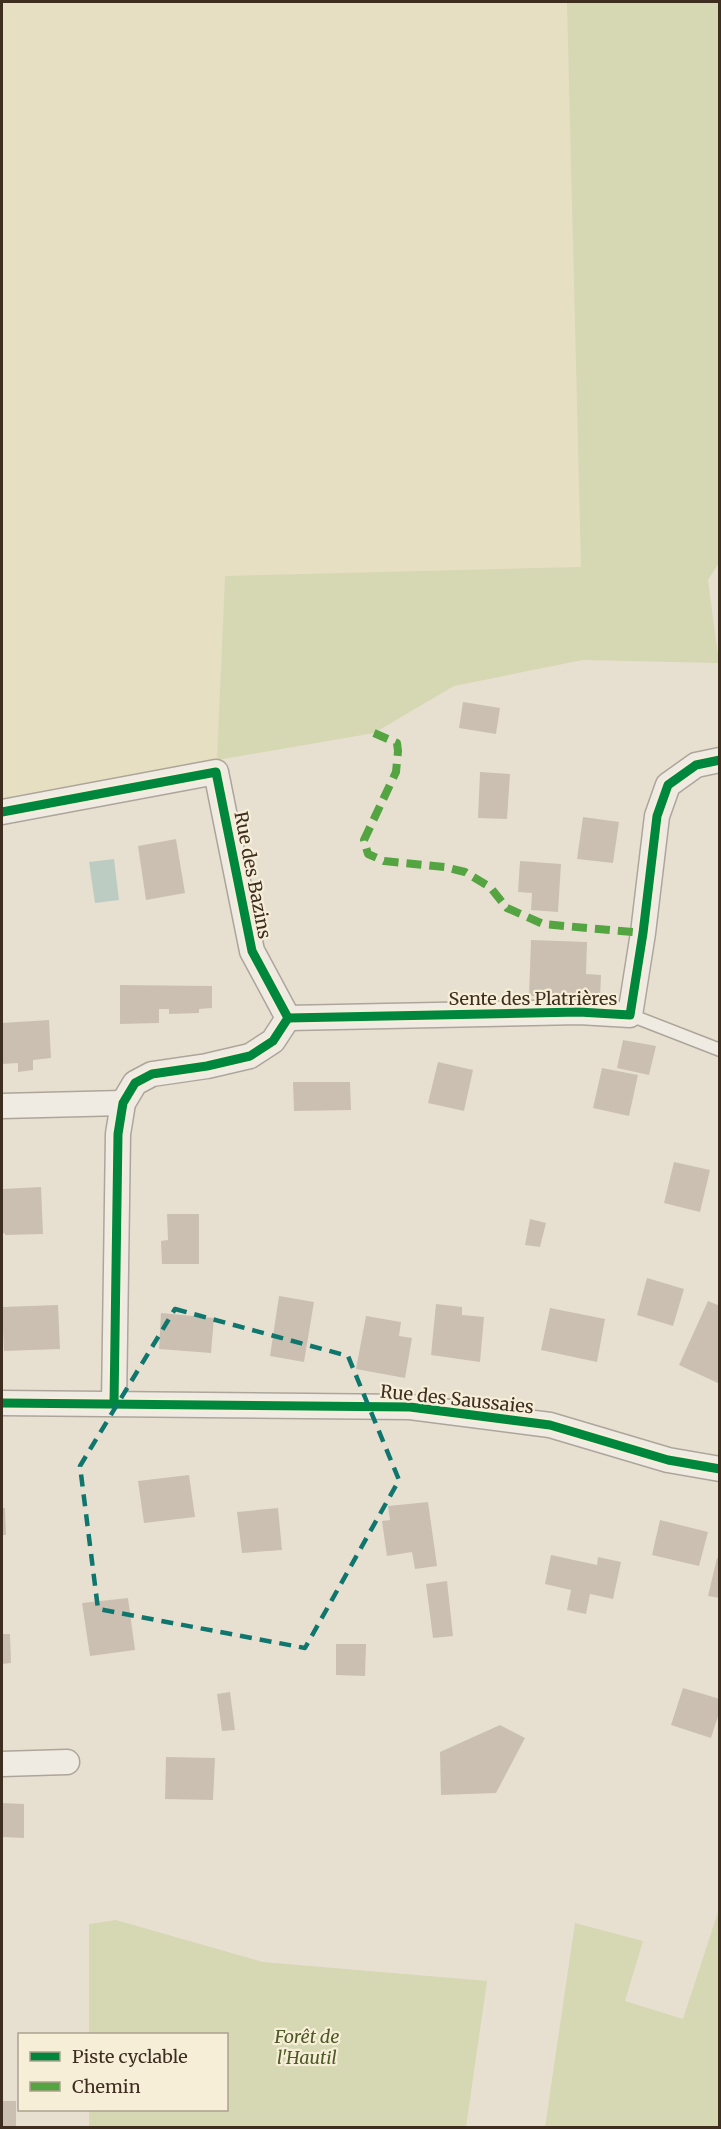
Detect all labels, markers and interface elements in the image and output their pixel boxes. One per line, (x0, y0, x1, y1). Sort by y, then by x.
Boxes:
street label: Rue des Bazins (229, 809, 277, 941)
street label: Sente des Platrières (449, 987, 618, 1010)
street label: Rue des Saussaies (379, 1379, 535, 1419)
park label: Forêt de l'Hautil (274, 2025, 339, 2069)
legend (18, 2033, 228, 2111)
text: Piste cyclable (72, 2045, 188, 2068)
text: Chemin (72, 2075, 141, 2098)

